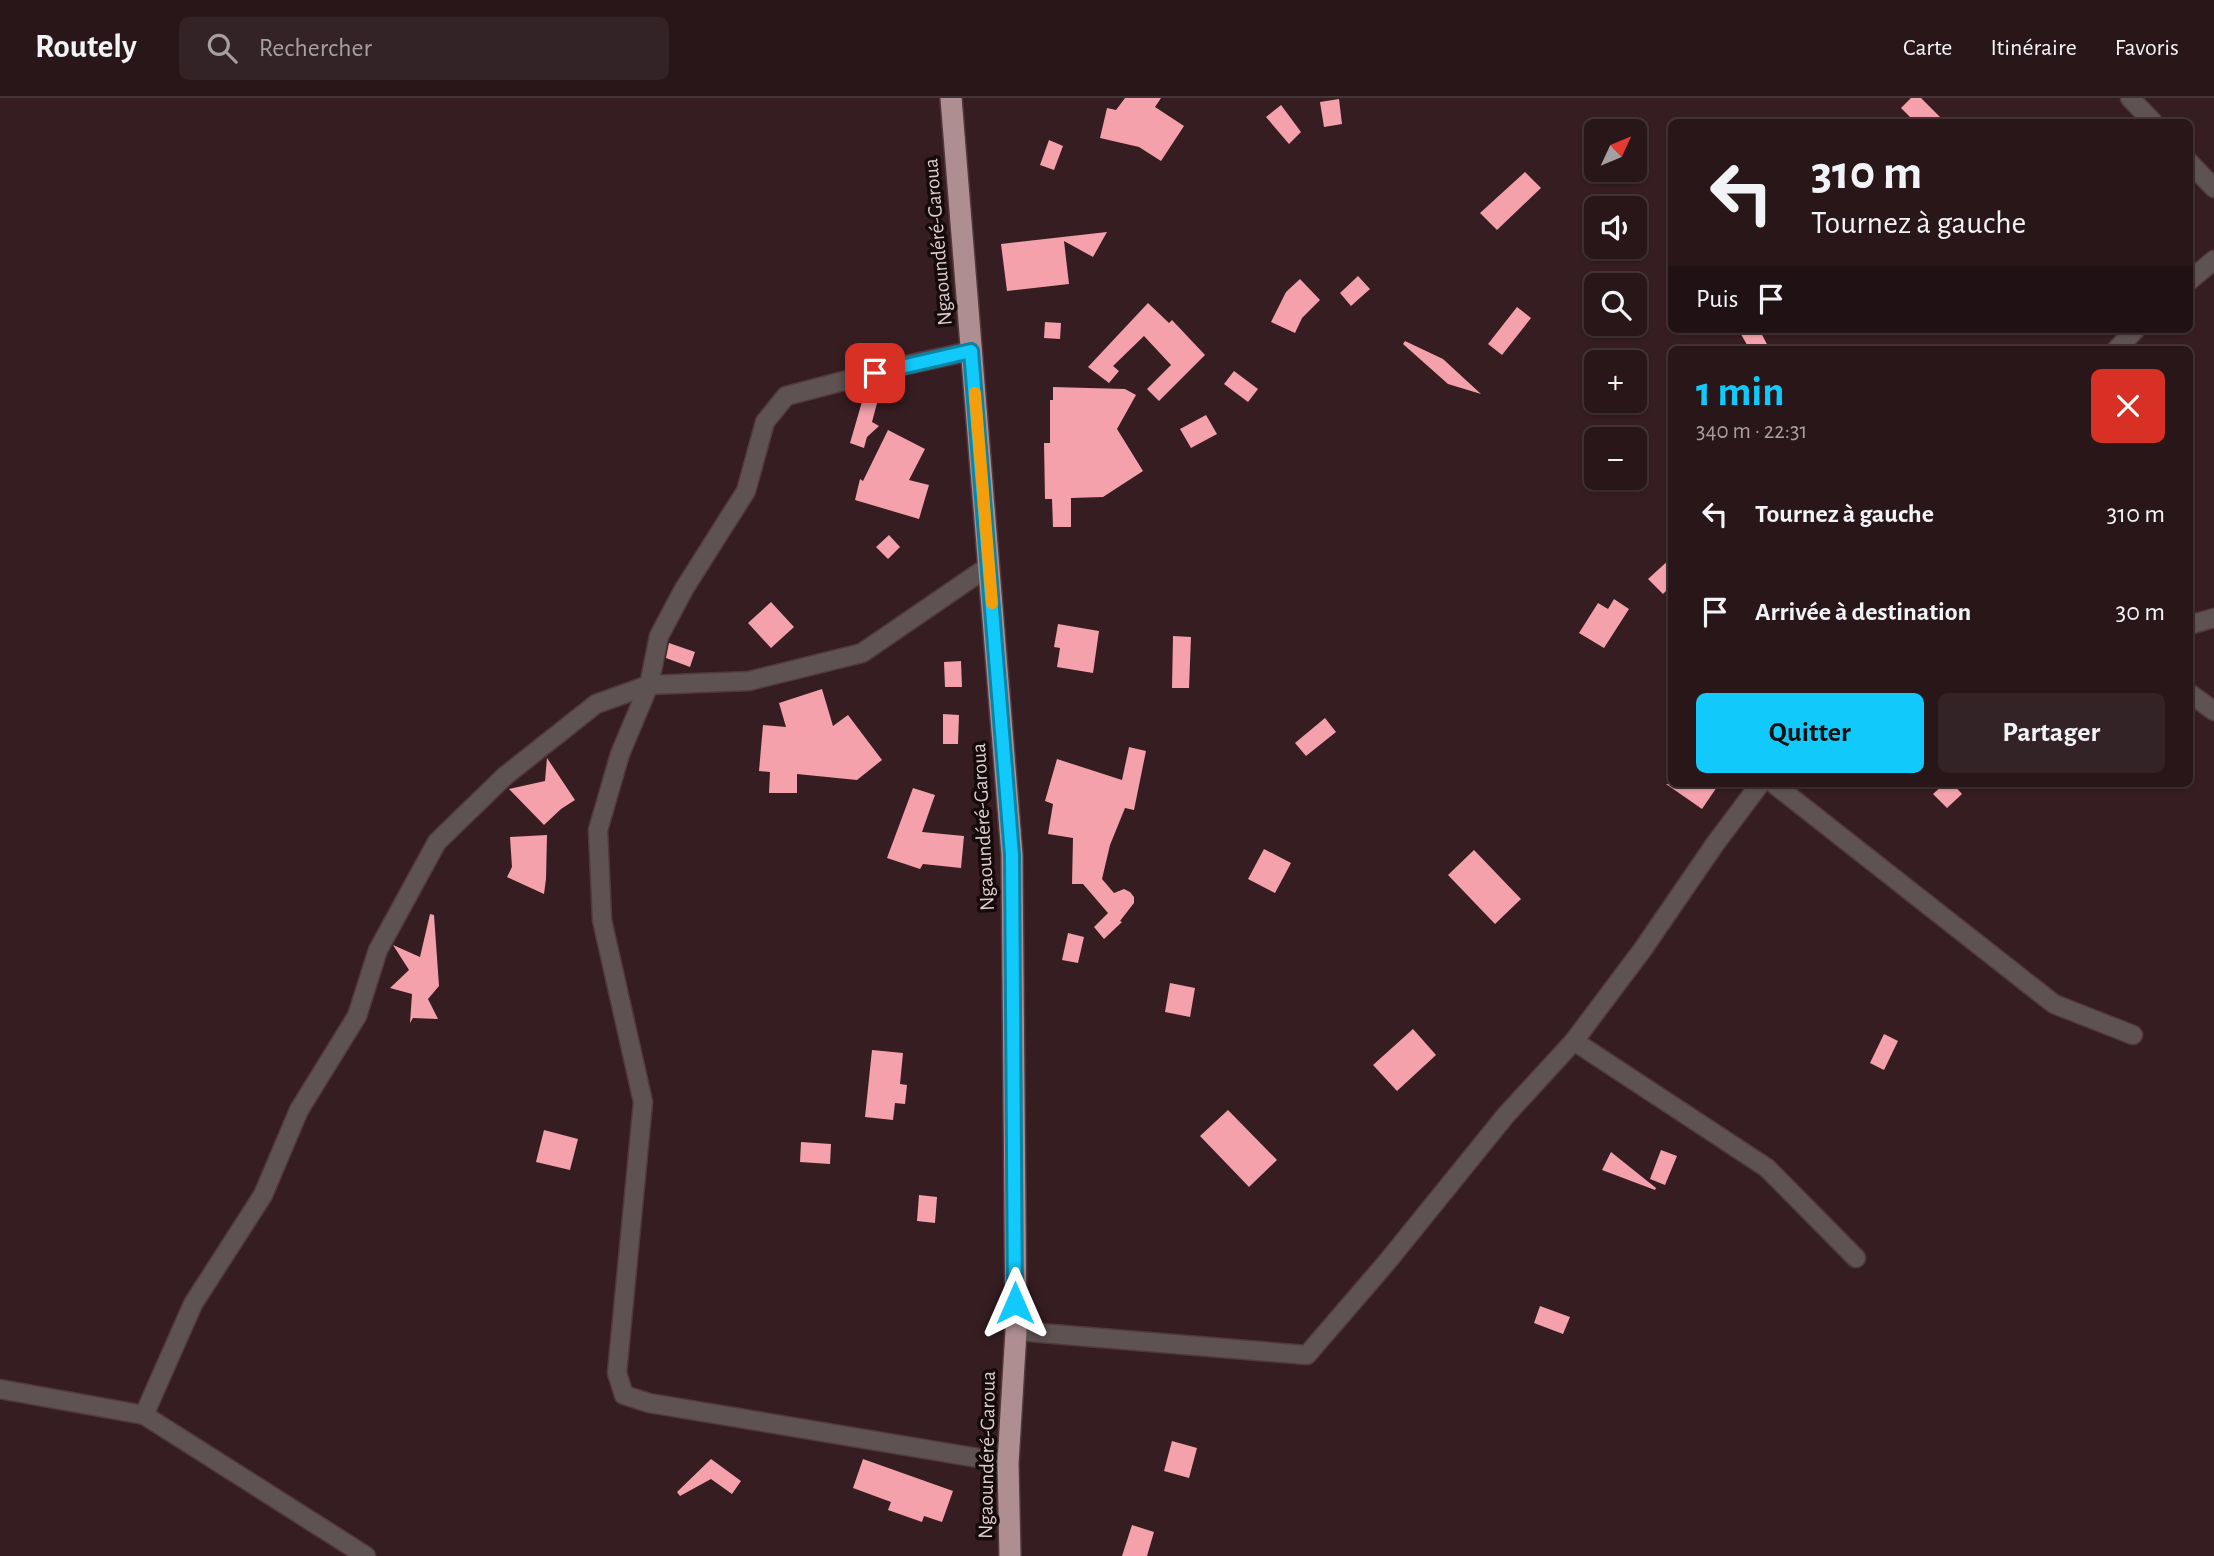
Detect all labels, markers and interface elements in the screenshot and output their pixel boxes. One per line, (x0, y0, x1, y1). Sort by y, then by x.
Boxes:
search box (179, 17, 669, 80)
icon: search (203, 29, 241, 67)
text: Routely (35, 31, 137, 64)
text: Rechercher (259, 35, 372, 61)
text: Carte (1903, 36, 1952, 60)
text: Itinéraire (1990, 36, 2077, 60)
text: Favoris (2115, 36, 2179, 60)
north arrow (1584, 119, 1647, 182)
map controls (1584, 119, 1647, 490)
icon: left (1696, 147, 1787, 238)
text: 310 m (1811, 149, 1922, 198)
street label: Ngaoundéré-Garoua (920, 157, 956, 327)
button: sound (1584, 196, 1647, 259)
text: Tournez à gauche (1811, 207, 2026, 239)
button: search (1584, 273, 1647, 336)
icon: arrive (1752, 280, 1790, 318)
text: Puis (1696, 286, 1738, 312)
pin (845, 343, 905, 403)
button: + (1584, 350, 1647, 413)
icon: arrive (856, 354, 894, 392)
button: close (2091, 369, 2165, 443)
text: 1 min (1696, 371, 1785, 413)
text: 340 m · 22:31 (1696, 420, 1807, 443)
button: − (1584, 427, 1647, 490)
icon: left (1696, 495, 1734, 533)
text: Tournez à gauche (1755, 501, 1934, 527)
text: 310 m (2107, 501, 2165, 527)
icon: arrive (1696, 593, 1734, 631)
text: Arrivée à destination (1755, 599, 1971, 625)
text: 30 m (2115, 599, 2165, 625)
button: Quitter (1696, 693, 1924, 773)
button: Partager (1938, 693, 2165, 773)
street label: Ngaoundéré-Garoua (968, 742, 998, 911)
position arrow (978, 1266, 1052, 1340)
street label: Ngaoundéré-Garoua (975, 1371, 999, 1539)

